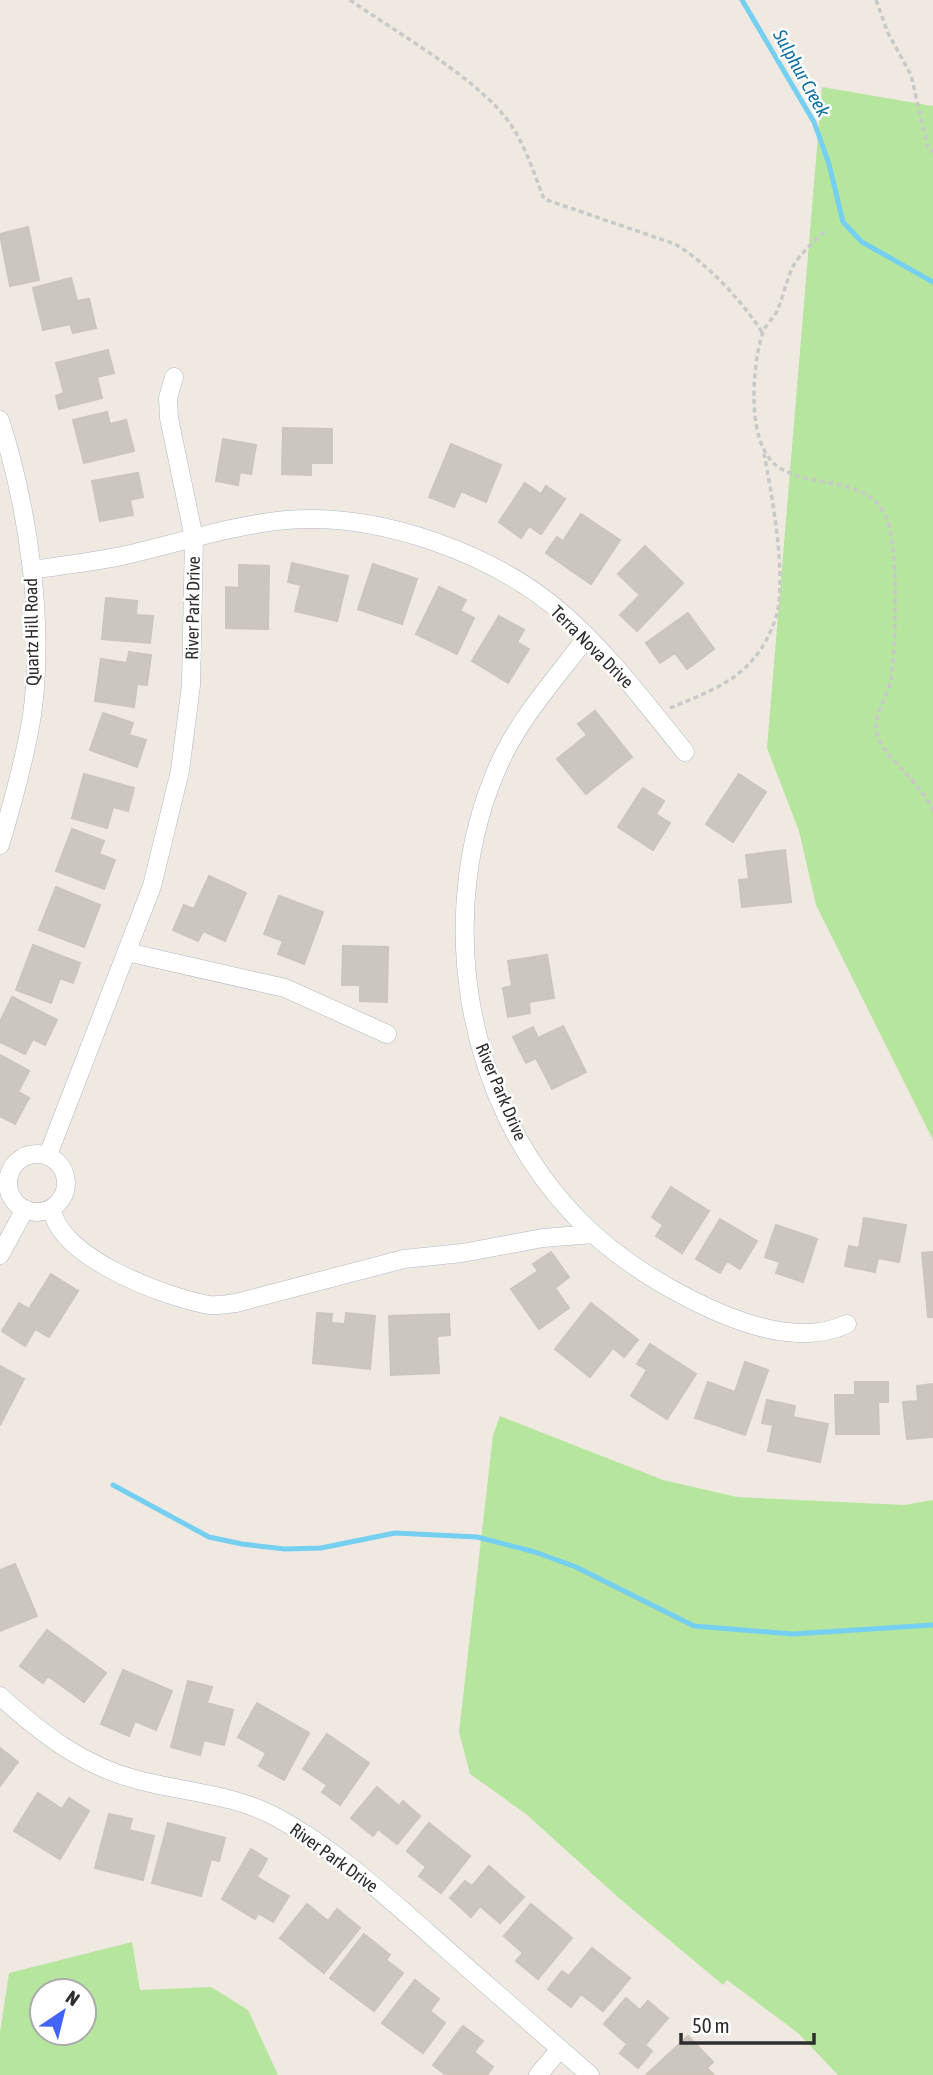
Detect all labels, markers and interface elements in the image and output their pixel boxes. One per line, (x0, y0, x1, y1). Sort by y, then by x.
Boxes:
water label: Sulphur Creek (768, 25, 835, 121)
street label: River Park Drive (181, 556, 204, 660)
street label: Quartz Hill Road (20, 578, 43, 686)
street label: Terra Nova Drive (547, 601, 638, 692)
street label: River Park Drive (472, 1040, 531, 1144)
street label: River Park Drive (286, 1819, 382, 1897)
north arrow (28, 1977, 98, 2047)
text: N (62, 1986, 84, 2010)
scale bar (681, 2002, 814, 2046)
text: 50 m (692, 2013, 730, 2037)

